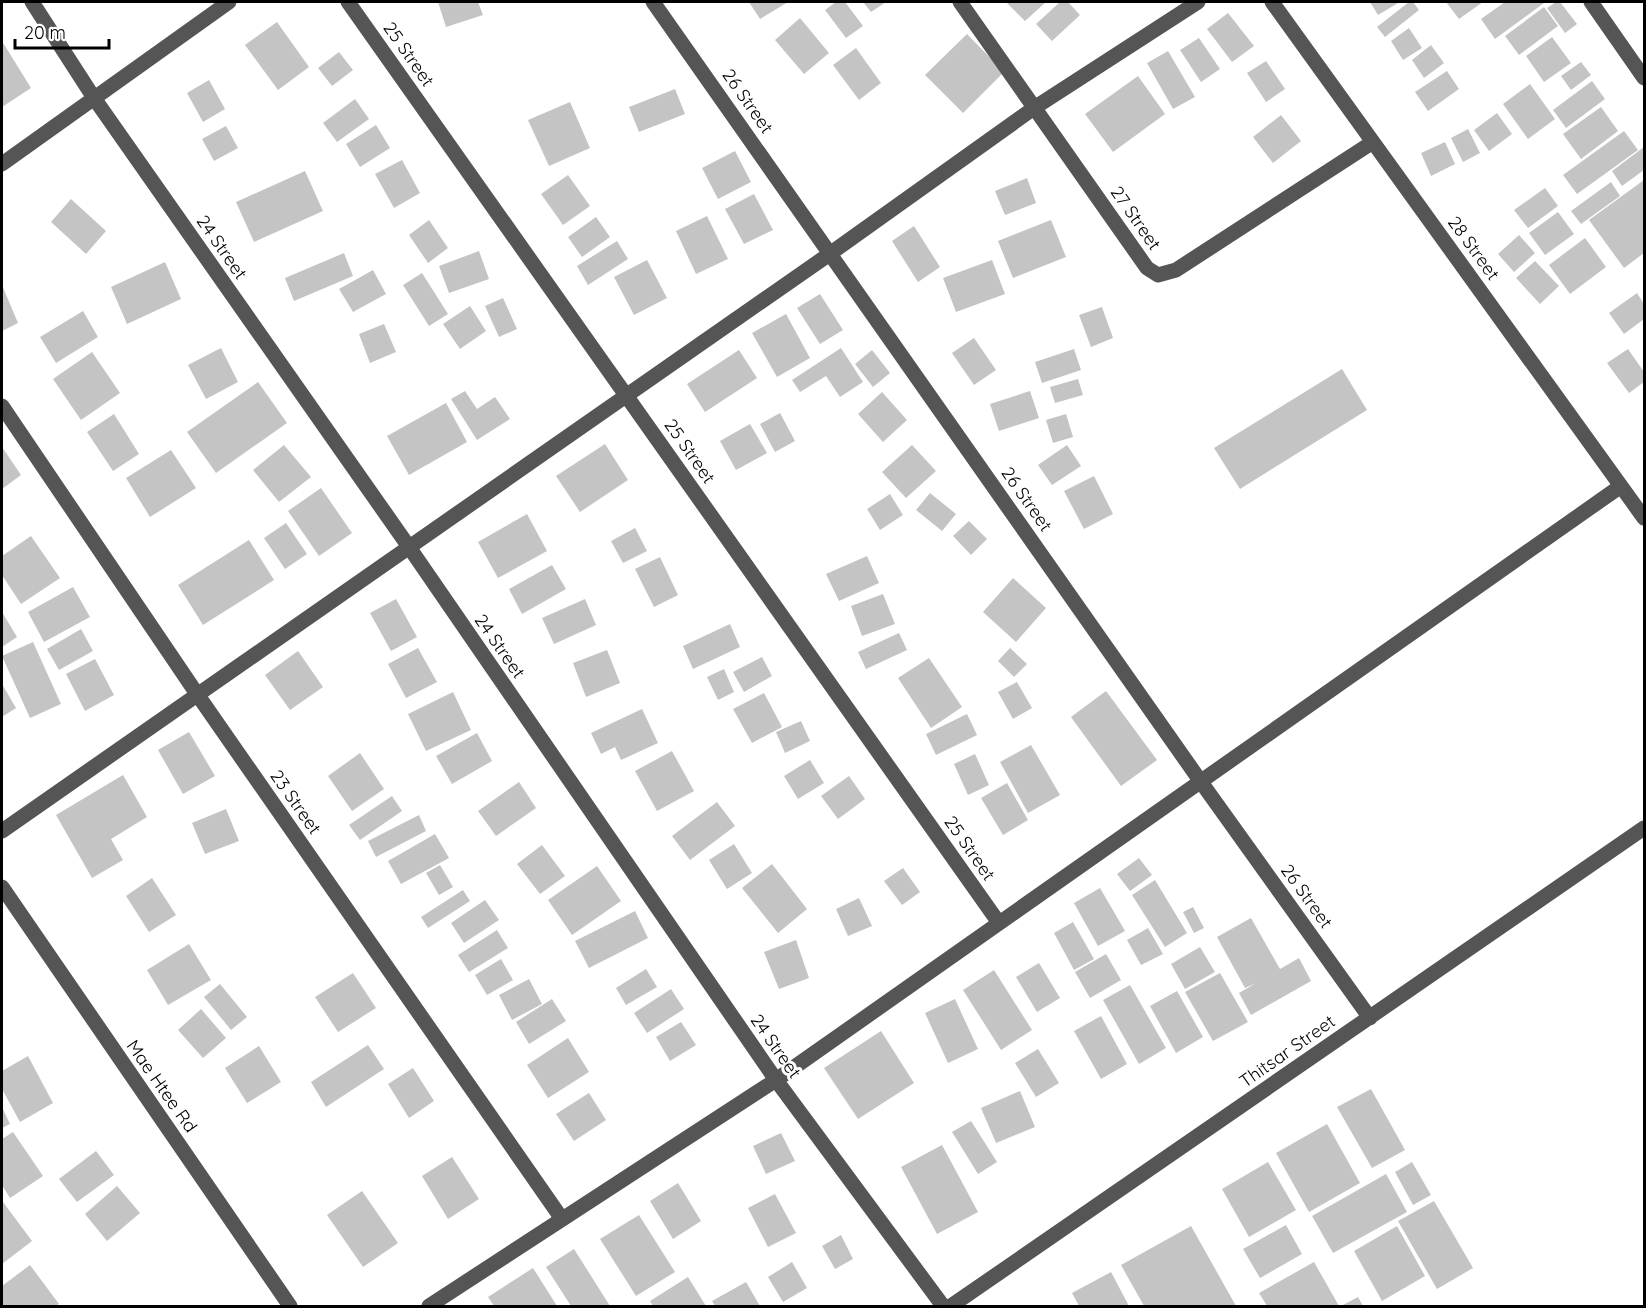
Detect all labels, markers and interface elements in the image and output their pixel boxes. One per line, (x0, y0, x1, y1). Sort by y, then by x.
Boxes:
scale bar (15, 12, 110, 50)
street label: 25 Street (378, 17, 440, 91)
text: 20 m (24, 21, 66, 44)
street label: 26 Street (717, 64, 779, 138)
street label: 27 Street (1106, 182, 1166, 254)
street label: 24 Street (192, 210, 252, 284)
street label: 28 Street (1443, 211, 1505, 285)
street label: 25 Street (659, 414, 721, 488)
street label: 26 Street (996, 462, 1058, 536)
street label: 24 Street (470, 609, 530, 683)
street label: 23 Street (265, 765, 327, 839)
street label: 25 Street (939, 811, 1001, 885)
street label: 26 Street (1276, 859, 1338, 933)
street label: 24 Street (746, 1009, 806, 1083)
street label: Thitsar Street (1235, 1009, 1339, 1093)
street label: Mae Htee Rd (122, 1035, 202, 1137)

